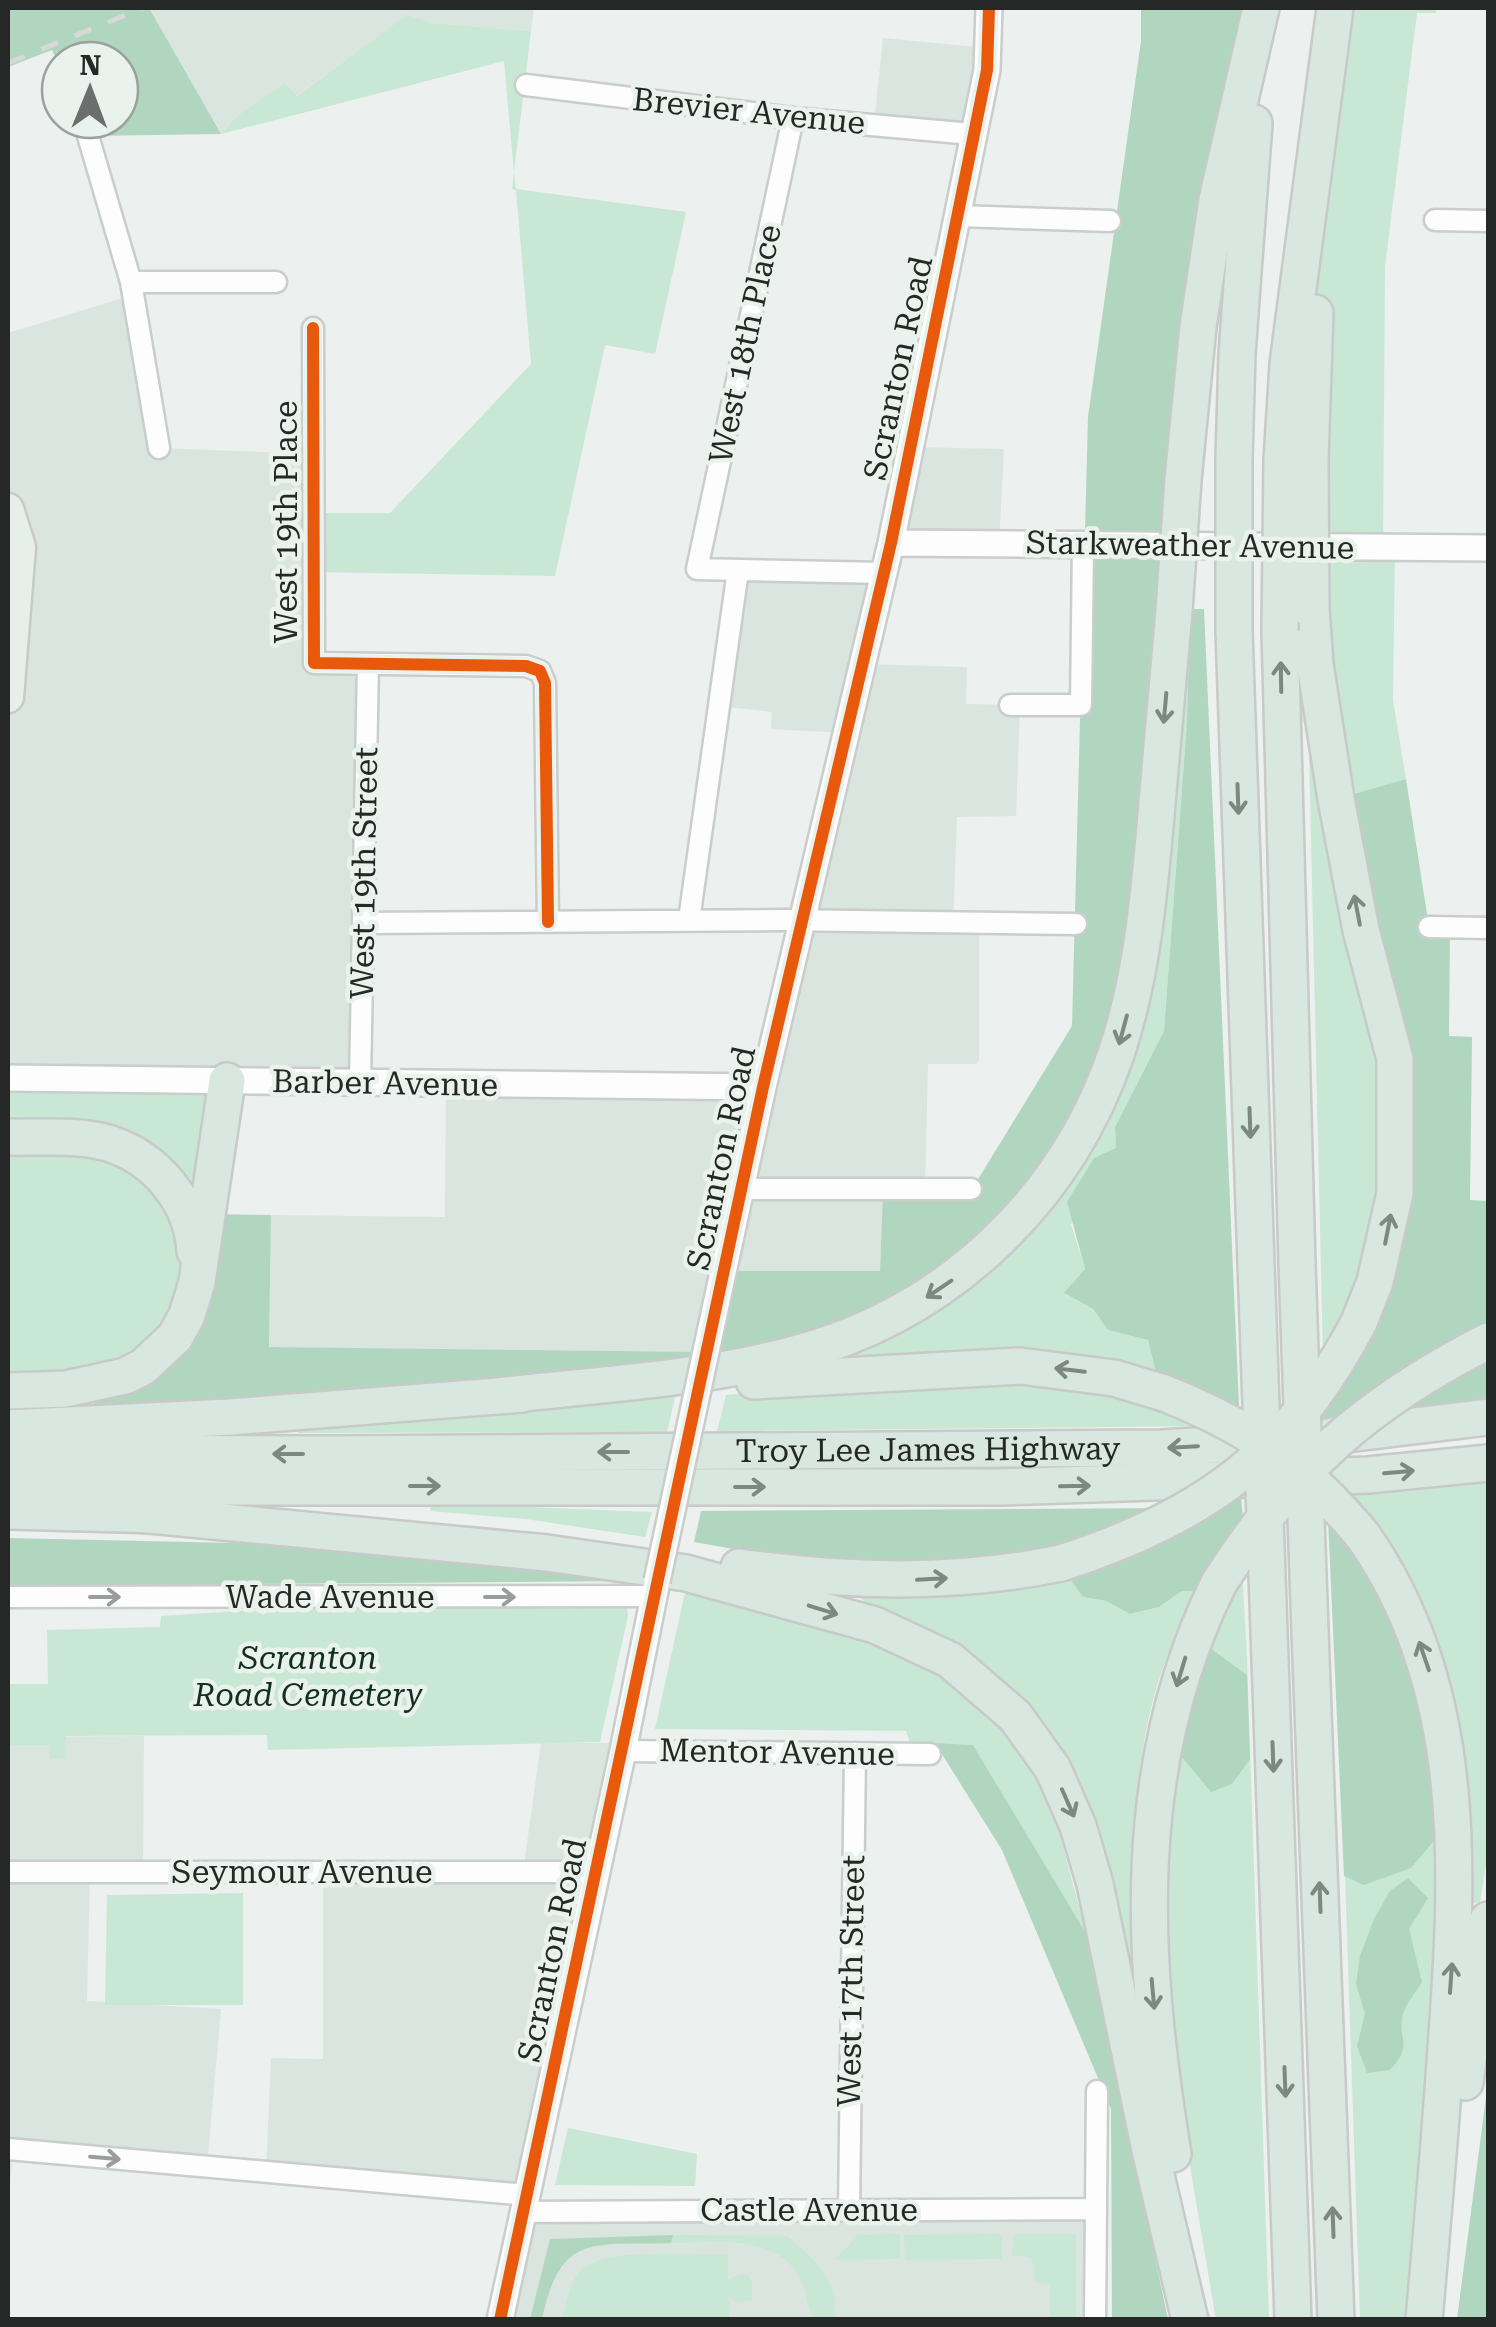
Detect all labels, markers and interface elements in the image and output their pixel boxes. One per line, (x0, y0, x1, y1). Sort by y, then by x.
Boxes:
north arrow (40, 40, 140, 140)
text: N (79, 49, 101, 82)
street label: Brevier Avenue (631, 80, 867, 142)
street label: West 18th Place (701, 221, 789, 467)
street label: Scranton Road (856, 253, 940, 483)
street label: West 19th Place (267, 400, 305, 644)
street label: Starkweather Avenue (1025, 523, 1355, 567)
one-way arrow (1272, 661, 1291, 693)
one-way arrow (1156, 691, 1175, 724)
street label: West 19th Street (343, 746, 385, 999)
one-way arrow (1228, 782, 1247, 814)
one-way arrow (1347, 894, 1366, 927)
one-way arrow (1112, 1014, 1131, 1045)
street label: Scranton Road (679, 1043, 763, 1273)
street label: Barber Avenue (272, 1062, 498, 1104)
one-way arrow (1241, 1107, 1260, 1139)
one-way arrow (1379, 1214, 1398, 1246)
one-way arrow (925, 1278, 953, 1299)
one-way arrow (1054, 1361, 1086, 1379)
street label: Troy Lee James Highway (735, 1429, 1121, 1470)
one-way arrow (1167, 1438, 1199, 1457)
one-way arrow (597, 1442, 630, 1462)
one-way arrow (272, 1444, 304, 1464)
one-way arrow (1383, 1463, 1415, 1482)
one-way arrow (408, 1476, 440, 1496)
one-way arrow (1058, 1476, 1090, 1495)
one-way arrow (733, 1478, 765, 1497)
one-way arrow (916, 1569, 948, 1588)
street label: Wade Avenue (225, 1578, 435, 1616)
one-way arrow (88, 1588, 120, 1606)
one-way arrow (482, 1588, 515, 1606)
one-way arrow (807, 1602, 838, 1620)
park label: Scranton Road Cemetery (193, 1639, 423, 1714)
one-way arrow (1414, 1642, 1432, 1673)
one-way arrow (1171, 1656, 1189, 1687)
street label: Mentor Avenue (659, 1731, 895, 1773)
one-way arrow (1264, 1741, 1283, 1773)
one-way arrow (1060, 1787, 1078, 1817)
street label: Scranton Road (510, 1835, 594, 2065)
street label: Seymour Avenue (171, 1853, 433, 1891)
street label: West 17th Street (830, 1854, 872, 2107)
one-way arrow (1311, 1882, 1330, 1914)
one-way arrow (1442, 1963, 1461, 1995)
one-way arrow (1144, 1977, 1163, 2009)
one-way arrow (1276, 2066, 1295, 2098)
one-way arrow (88, 2148, 120, 2167)
street label: Castle Avenue (700, 2191, 918, 2229)
one-way arrow (1323, 2207, 1342, 2239)

